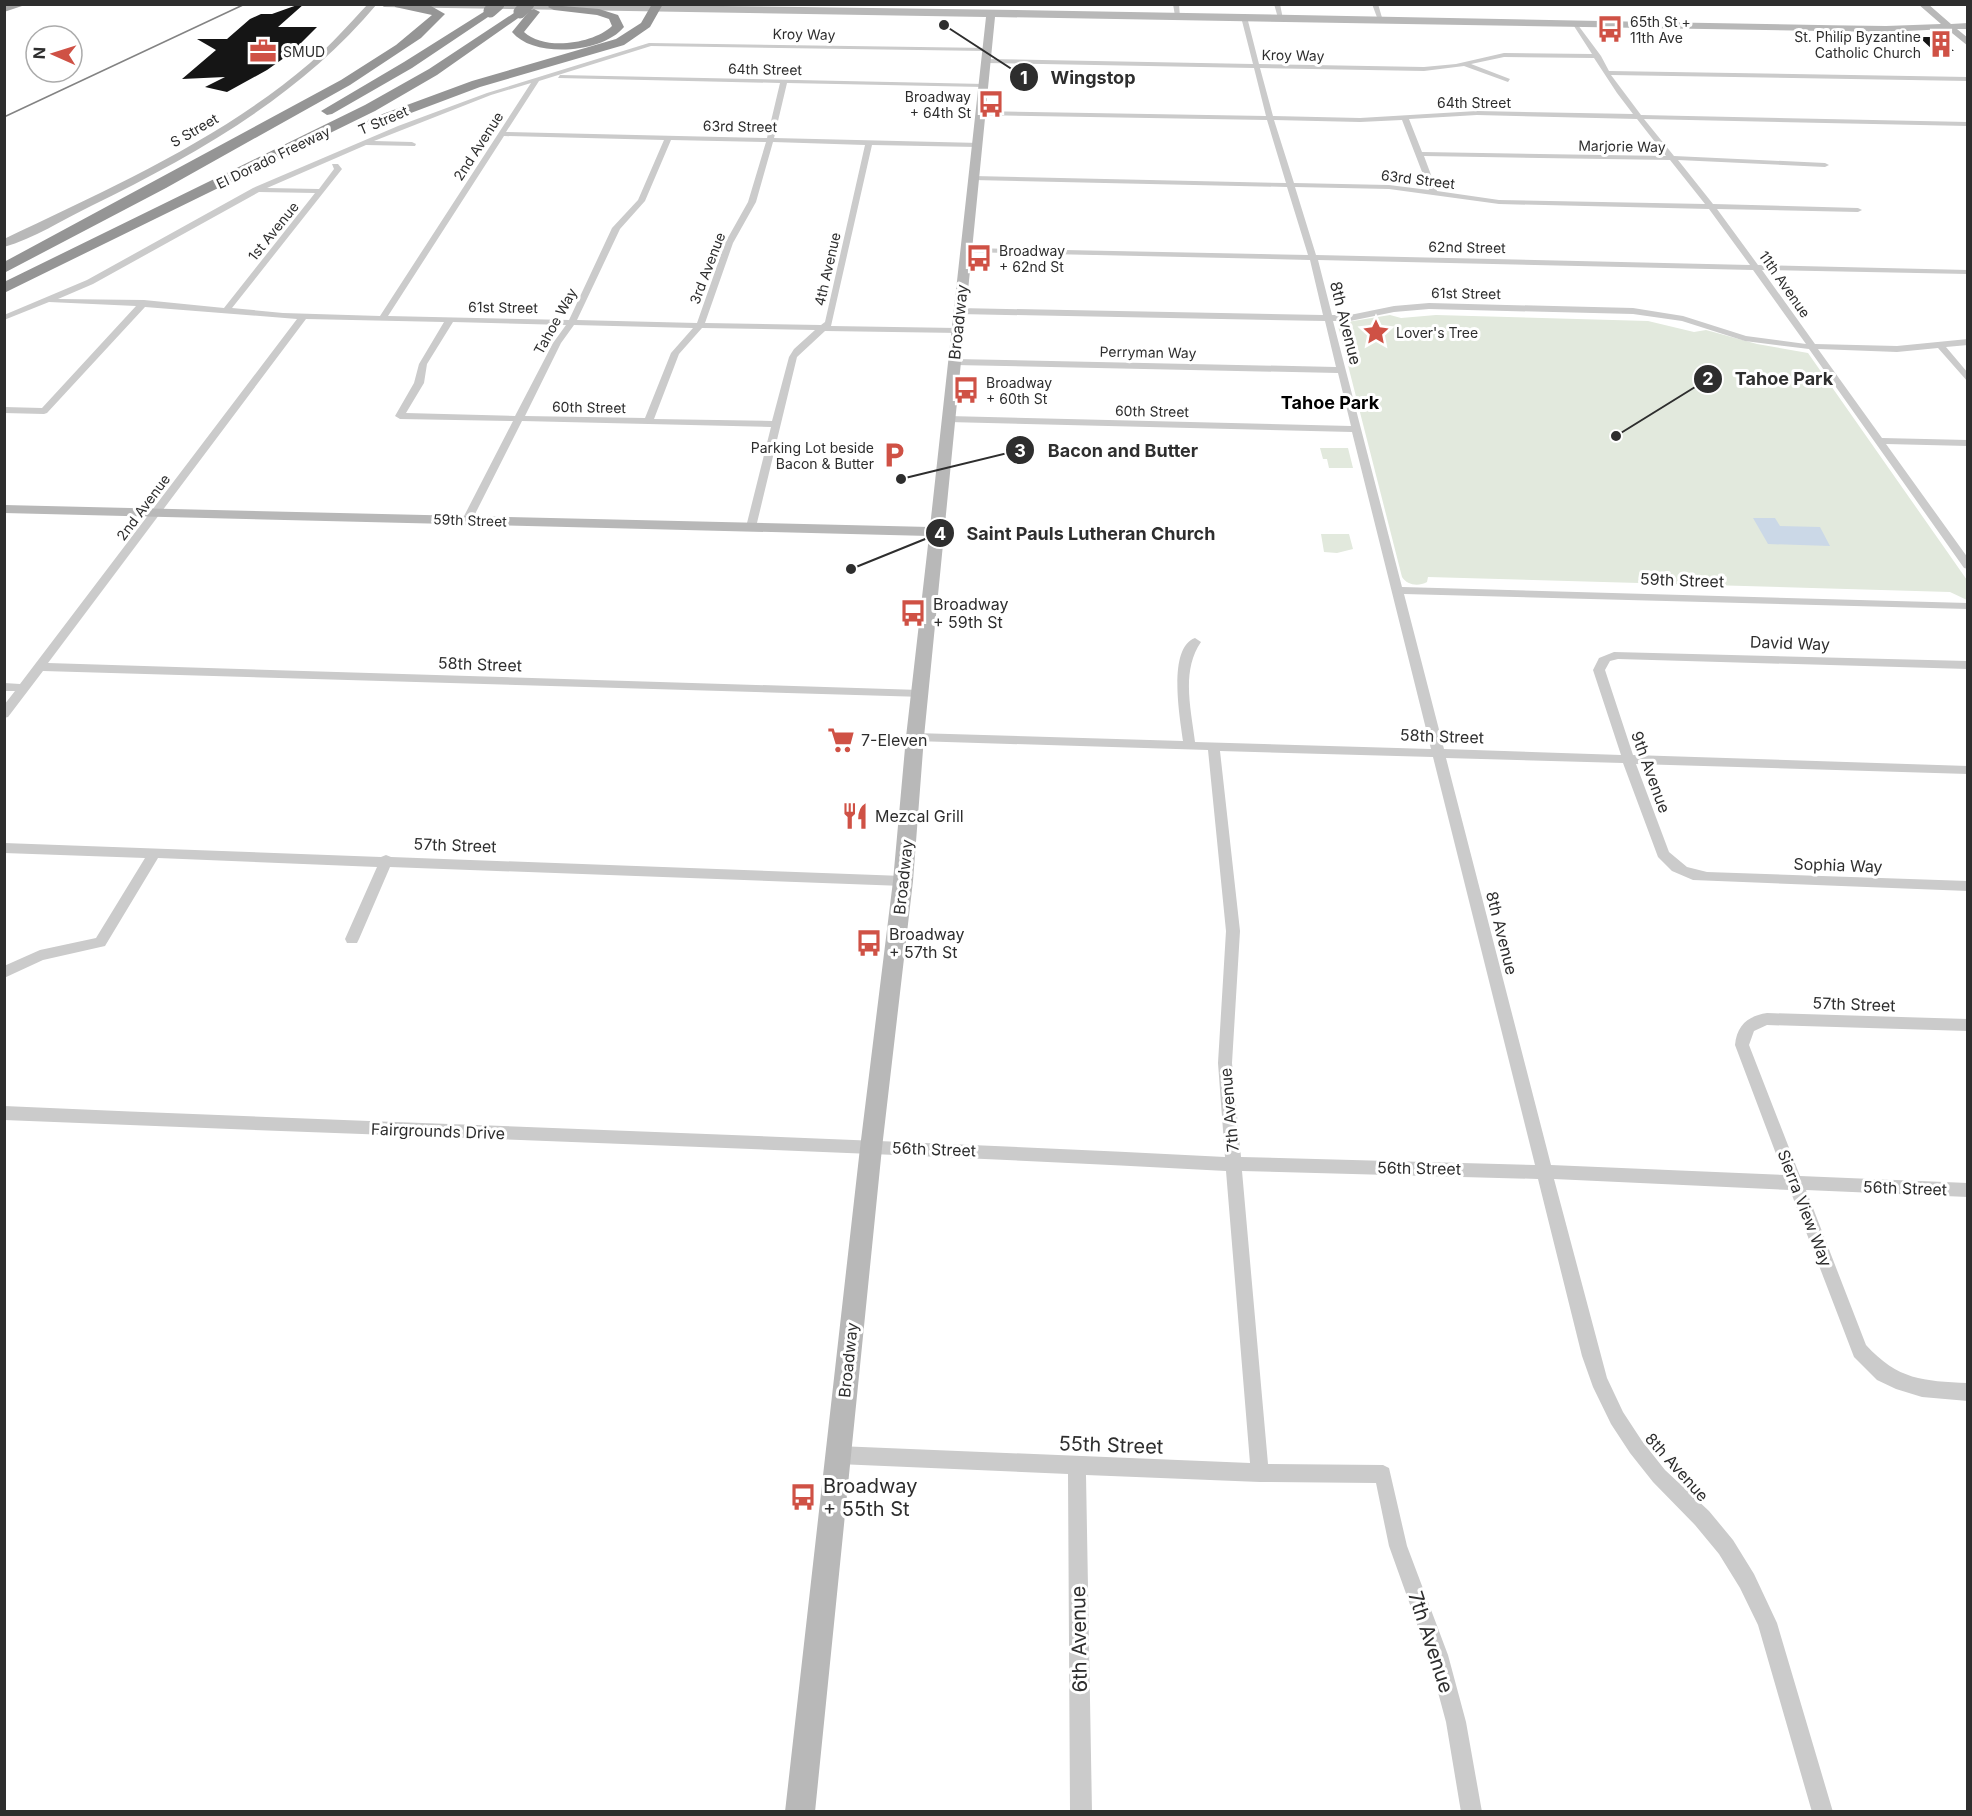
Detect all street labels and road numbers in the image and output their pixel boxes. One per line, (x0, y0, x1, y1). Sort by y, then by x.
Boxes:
street label: Kroy Way (772, 25, 836, 43)
street label: Kroy Way (1261, 46, 1325, 64)
street label: 64th Street (728, 60, 803, 78)
street label: 64th Street (1437, 94, 1511, 111)
street label: T Street (356, 102, 411, 138)
street label: 2nd Avenue (449, 108, 507, 184)
street label: S Street (167, 109, 221, 150)
street label: 63rd Street (703, 117, 778, 135)
street label: El Dorado Freeway (213, 122, 333, 192)
street label: Marjorie Way (1578, 137, 1666, 155)
street label: 63rd Street (1380, 166, 1456, 192)
street label: 1st Avenue (244, 198, 302, 264)
street label: 3rd Avenue (686, 230, 728, 306)
street label: 4th Avenue (810, 231, 844, 307)
street label: 62nd Street (1428, 238, 1506, 256)
street label: 11th Avenue (1756, 247, 1814, 321)
street label: 8th Avenue (1326, 279, 1366, 367)
street label: Broadway (944, 283, 972, 361)
street label: 61st Street (1431, 284, 1501, 302)
street label: Tahoe Way (530, 285, 580, 357)
street label: 61st Street (468, 298, 538, 316)
street label: Perryman Way (1099, 343, 1197, 361)
street label: 60th Street (552, 398, 627, 416)
street label: 60th Street (1115, 402, 1190, 420)
street label: 2nd Avenue (113, 471, 173, 543)
street label: 59th Street (433, 510, 508, 530)
street label: 59th Street (1640, 569, 1724, 591)
street label: David Way (1750, 632, 1830, 654)
street label: 58th Street (438, 653, 522, 675)
street label: 58th Street (1400, 725, 1484, 747)
street label: 9th Avenue (1627, 728, 1675, 816)
street label: 57th Street (413, 834, 497, 856)
street label: Broadway (889, 838, 917, 916)
street label: Sophia Way (1793, 853, 1883, 877)
street label: 8th Avenue (1482, 889, 1522, 977)
street label: 57th Street (1812, 993, 1896, 1015)
street label: 7th Avenue (1215, 1067, 1243, 1153)
street label: Fairgrounds Drive (371, 1119, 505, 1143)
street label: 56th Street (892, 1138, 976, 1160)
street label: Sierra View Way (1774, 1147, 1836, 1269)
street label: 56th Street (1377, 1157, 1461, 1179)
street label: 56th Street (1863, 1177, 1947, 1199)
street label: Broadway (834, 1321, 862, 1399)
street label: 8th Avenue (1641, 1429, 1713, 1505)
street label: 55th Street (1058, 1431, 1164, 1459)
street label: 6th Avenue (1066, 1585, 1092, 1693)
street label: 7th Avenue (1403, 1588, 1459, 1696)

